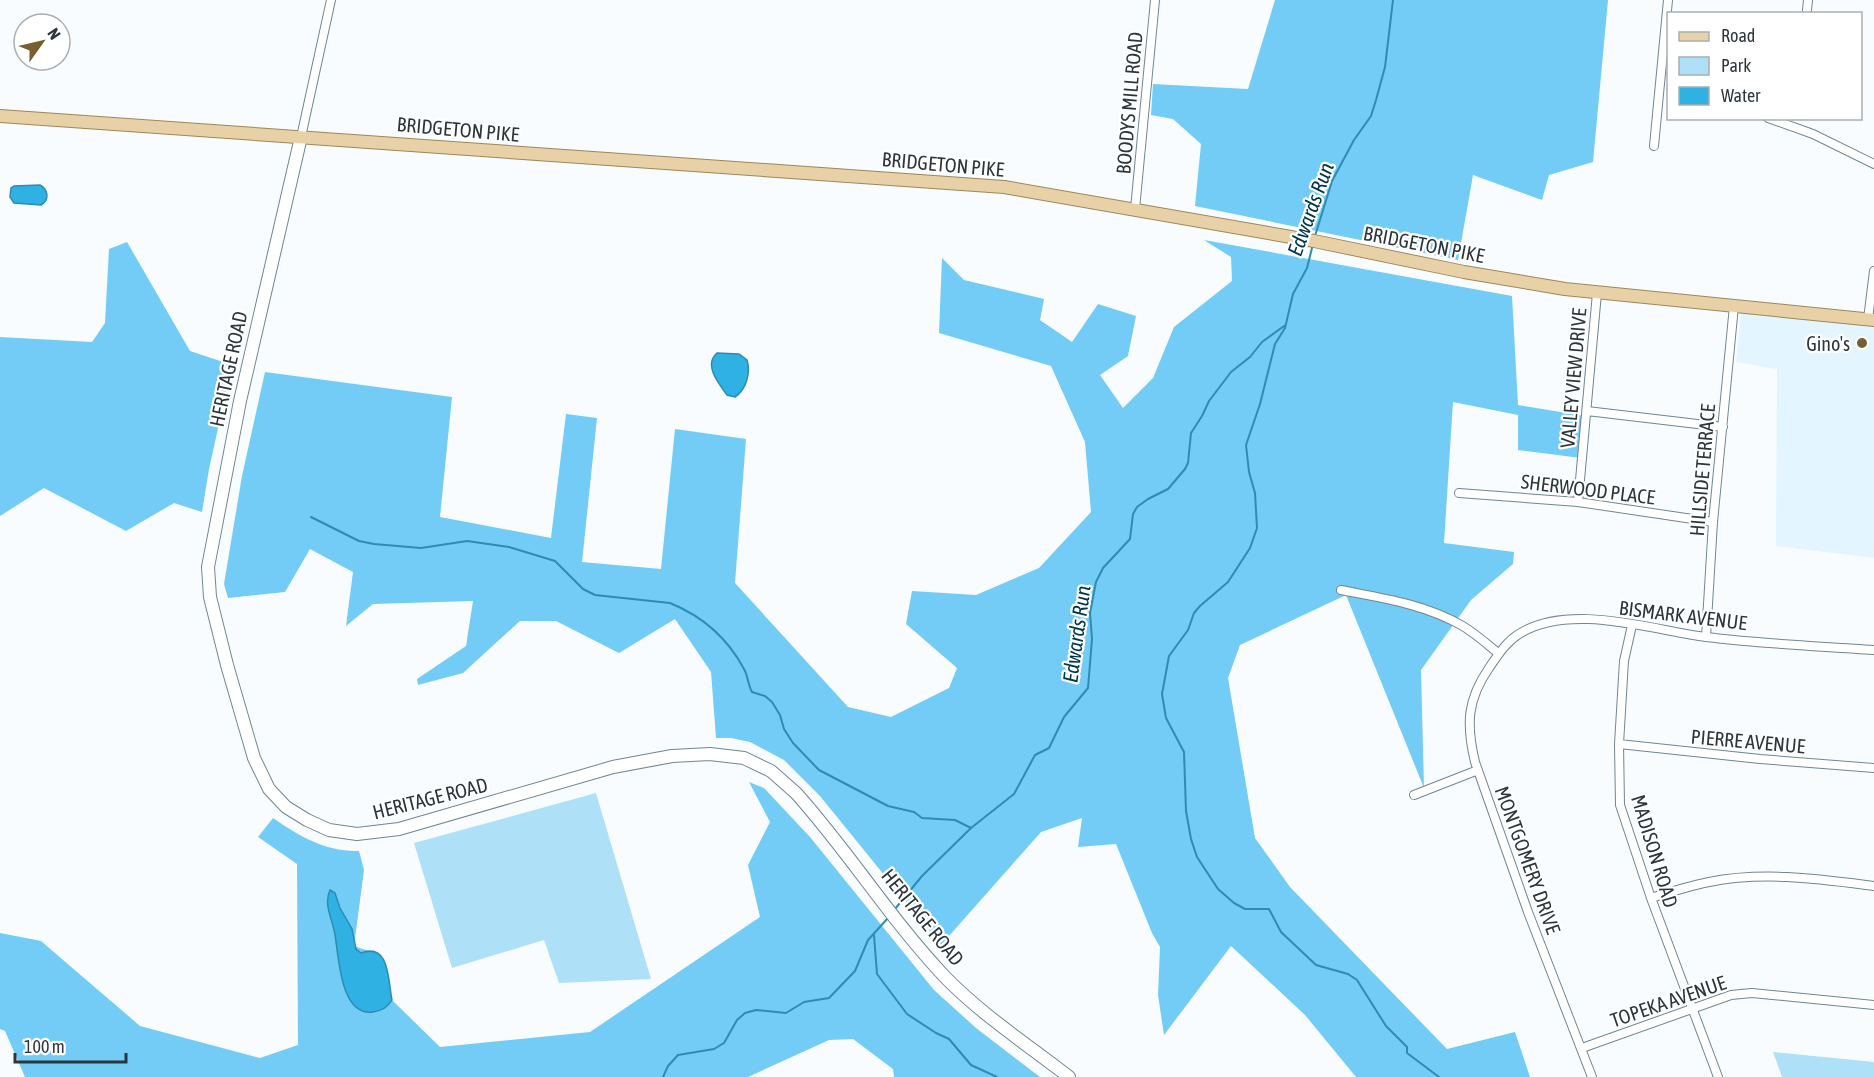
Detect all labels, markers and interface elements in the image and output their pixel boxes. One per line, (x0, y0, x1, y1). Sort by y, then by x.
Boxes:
north arrow (12, 12, 72, 72)
legend (1667, 12, 1862, 120)
text: N (44, 25, 65, 43)
text: Road (1721, 25, 1755, 46)
street label: BOODYS MILL ROAD (1111, 31, 1147, 175)
text: Park (1721, 55, 1751, 76)
text: Water (1721, 85, 1761, 106)
street label: BRIDGETON PIKE (396, 112, 521, 146)
street label: BRIDGETON PIKE (881, 147, 1006, 181)
water label: Edwards Run (1282, 159, 1338, 259)
street label: BRIDGETON PIKE (1362, 221, 1487, 267)
street label: VALLEY VIEW DRIVE (1555, 307, 1591, 449)
street label: HERITAGE ROAD (205, 309, 251, 429)
place label: Gino's (1806, 332, 1850, 355)
marker: Gino's (1855, 336, 1869, 350)
street label: HILLSIDE TERRACE (1685, 402, 1719, 537)
street label: SHERWOOD PLACE (1520, 469, 1657, 509)
water label: Edwards Run (1057, 584, 1095, 684)
street label: BISMARK AVENUE (1618, 596, 1749, 634)
street label: PIERRE AVENUE (1690, 725, 1807, 757)
street label: HERITAGE ROAD (370, 773, 490, 823)
street label: MONTGOMERY DRIVE (1491, 783, 1566, 937)
street label: MADISON ROAD (1627, 792, 1683, 910)
street label: HERITAGE ROAD (877, 864, 969, 970)
street label: TOPEKA AVENUE (1607, 970, 1729, 1031)
scale bar (15, 1026, 126, 1064)
text: 100 m (24, 1036, 65, 1057)

